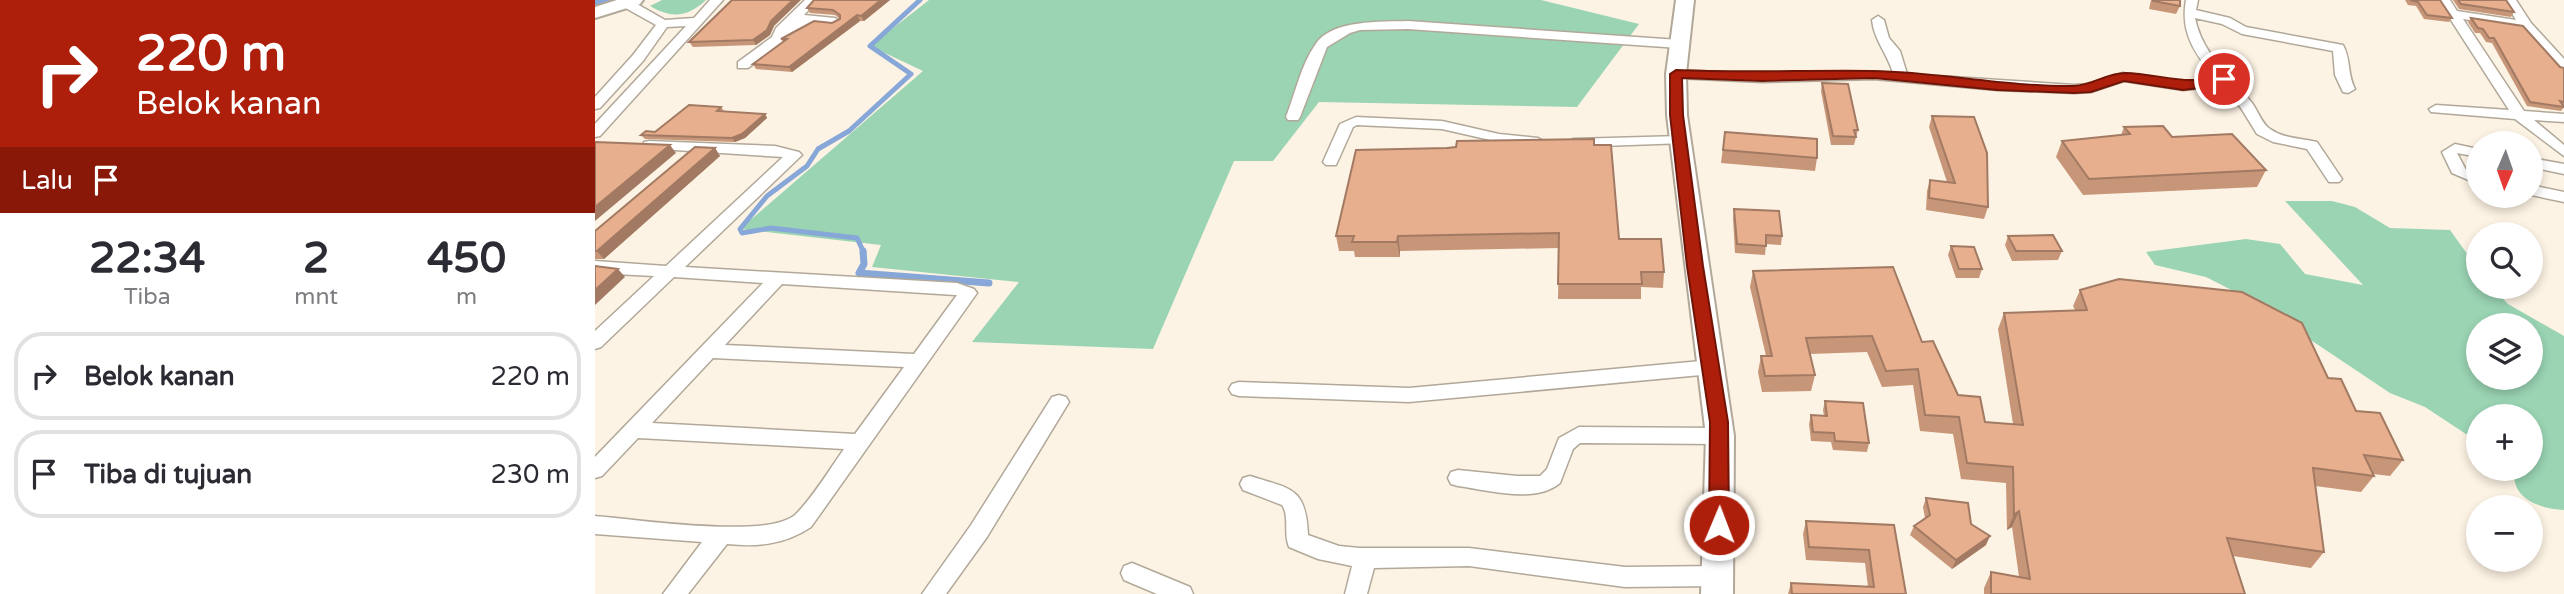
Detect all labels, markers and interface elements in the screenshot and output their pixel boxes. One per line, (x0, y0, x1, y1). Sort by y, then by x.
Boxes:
text: 220 m (136, 25, 286, 84)
icon: right (21, 28, 112, 119)
pin (2194, 49, 2254, 109)
icon: arrive (2205, 60, 2243, 98)
text: Belok kanan (136, 85, 321, 123)
north arrow (2466, 131, 2543, 208)
map controls (2466, 131, 2543, 572)
icon: arrive (87, 161, 125, 199)
text: Lalu (21, 165, 73, 196)
button: search (2466, 222, 2543, 299)
text: 22:34 (89, 233, 205, 284)
text: 2 (303, 233, 329, 284)
text: 450 (427, 233, 506, 284)
text: Tiba (124, 283, 171, 311)
text: mnt (294, 283, 338, 311)
text: m (456, 283, 477, 311)
button: layers (2466, 313, 2543, 390)
icon: right (25, 357, 63, 395)
text: Belok kanan (84, 361, 235, 392)
text: 220 m (490, 361, 570, 392)
button: + (2466, 404, 2543, 481)
icon: arrive (25, 455, 63, 493)
text: Tiba di tujuan (84, 459, 252, 490)
text: 230 m (490, 459, 570, 490)
position arrow (1682, 488, 1756, 562)
button: − (2466, 495, 2543, 572)

